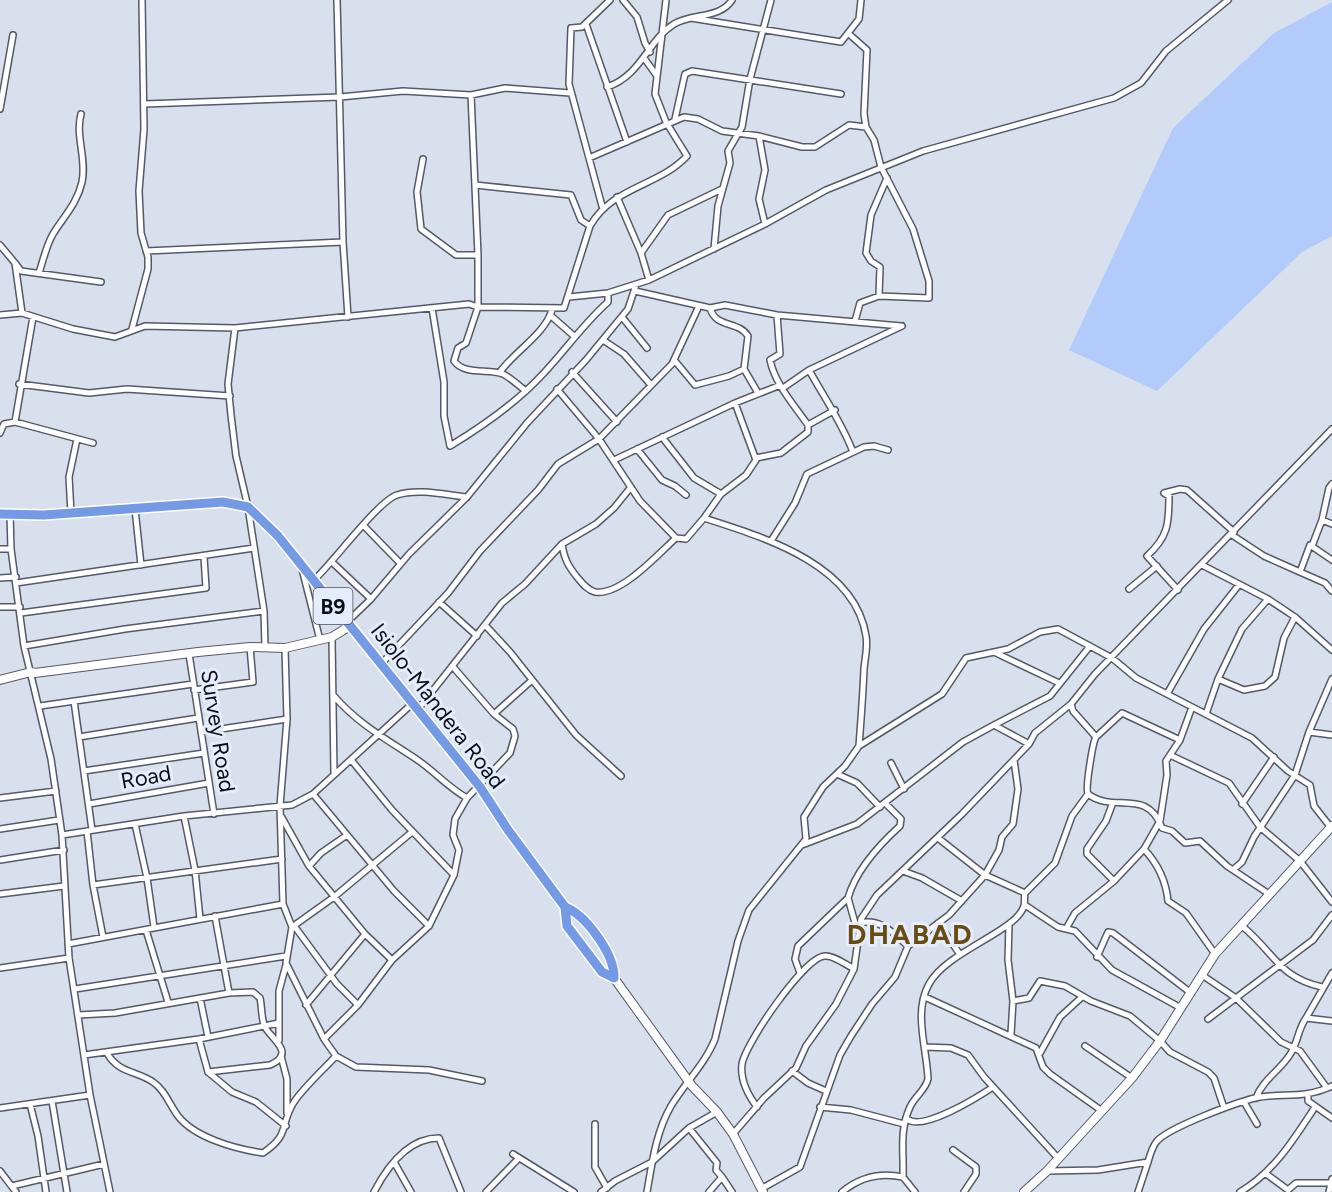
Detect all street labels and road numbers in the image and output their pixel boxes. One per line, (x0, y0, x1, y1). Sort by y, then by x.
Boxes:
road number: B9 (314, 588, 352, 624)
street label: Isiolo-Mandera Road (365, 618, 511, 794)
street label: Survey Road (195, 668, 241, 794)
street label: Road (119, 759, 173, 795)

